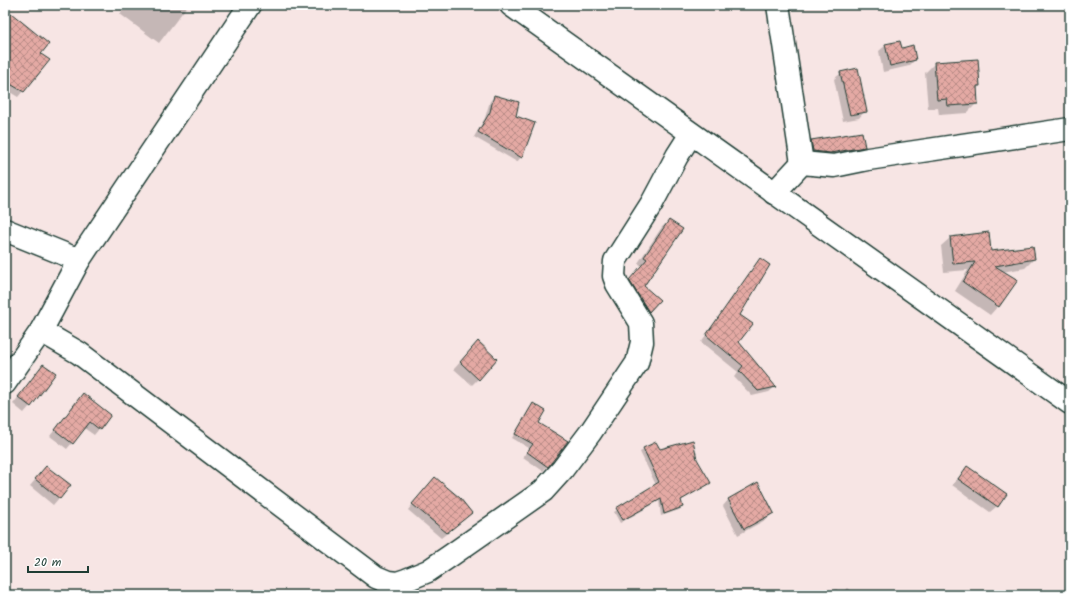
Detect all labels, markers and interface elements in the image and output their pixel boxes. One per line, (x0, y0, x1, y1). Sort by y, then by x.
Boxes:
scale bar (28, 548, 88, 574)
text: 20 m (34, 553, 62, 572)

